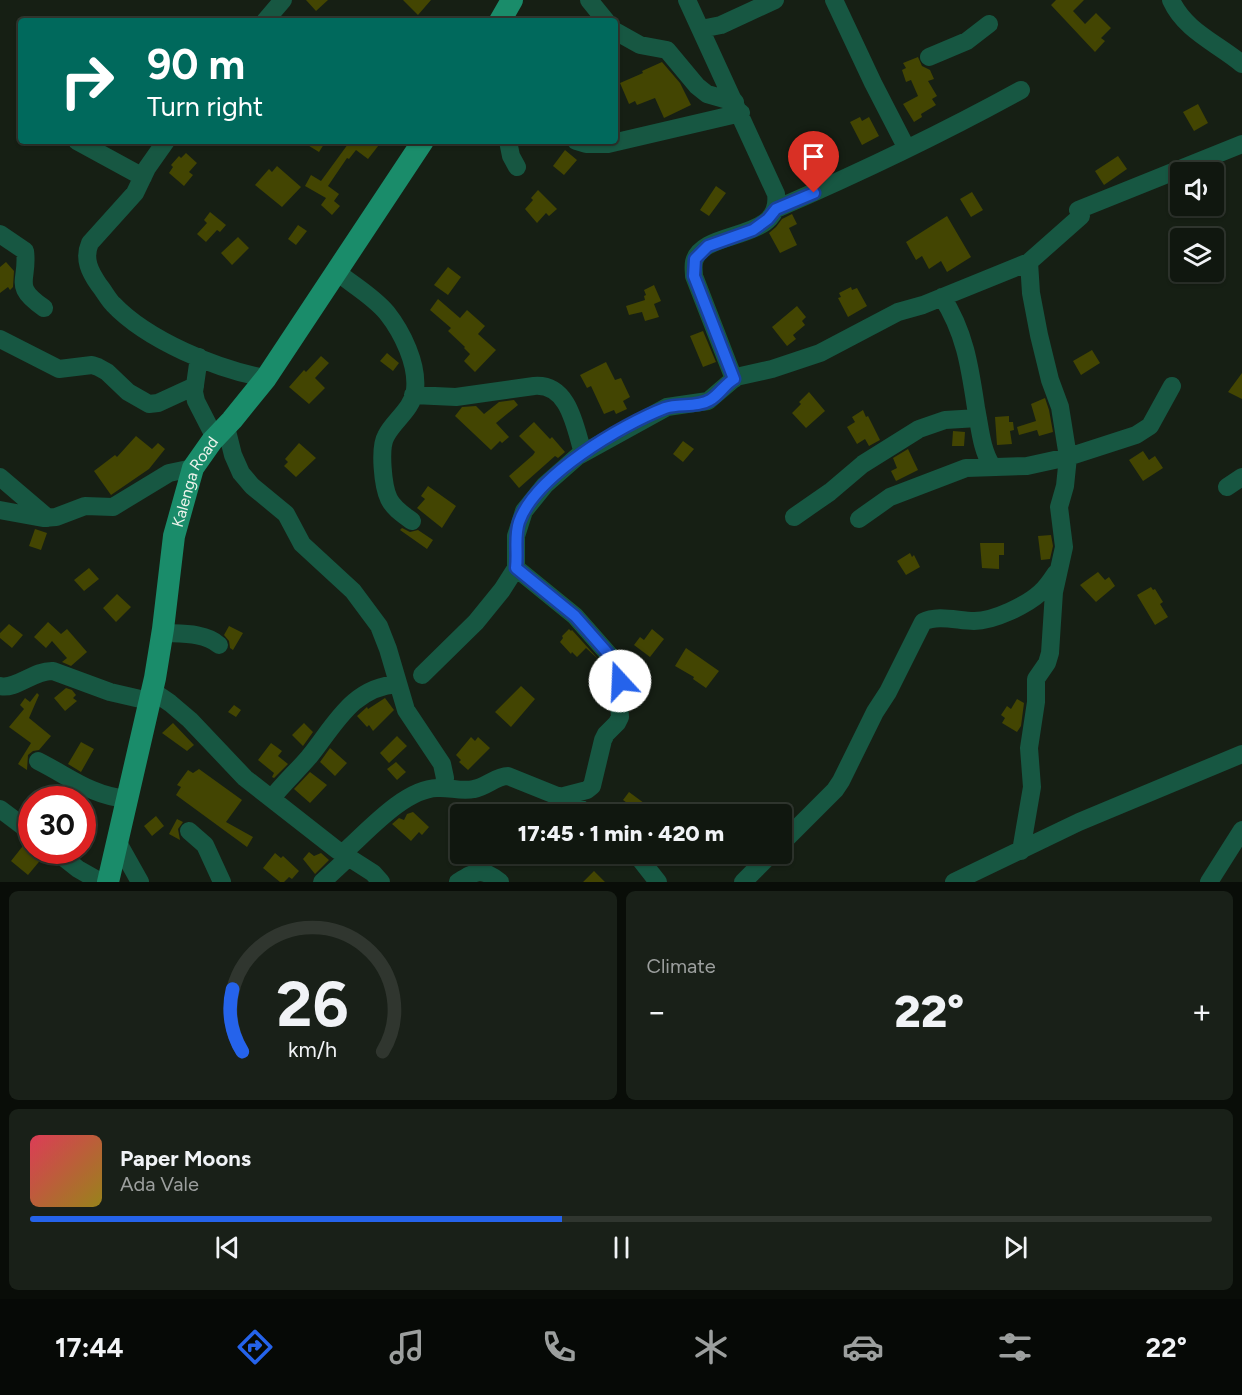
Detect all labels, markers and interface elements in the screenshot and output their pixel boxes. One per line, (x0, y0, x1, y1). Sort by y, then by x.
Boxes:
text: 90 m (147, 39, 245, 90)
icon: right (48, 42, 126, 120)
text: Turn right (147, 90, 263, 123)
pin (788, 131, 839, 193)
icon: arrive (797, 140, 830, 173)
map controls (1170, 162, 1224, 282)
button: sound (1170, 162, 1224, 216)
button: layers (1170, 228, 1224, 282)
street label: Kalenga Road (168, 433, 222, 529)
position arrow (588, 649, 652, 713)
speed limit sign: 30 (18, 786, 96, 864)
text: 17:45 · 1 min · 420 m (518, 820, 724, 847)
text: Climate (647, 954, 716, 978)
text: 26 (277, 967, 349, 1042)
text: 22° (894, 984, 964, 1038)
text: − (647, 992, 667, 1031)
text: + (1191, 992, 1212, 1031)
text: km/h (288, 1038, 337, 1063)
text: Paper Moons (120, 1145, 251, 1172)
text: Ada Vale (120, 1172, 199, 1196)
icon: previous (211, 1231, 244, 1264)
icon: pause (605, 1231, 638, 1264)
icon: next (999, 1231, 1032, 1264)
icon: directions (234, 1326, 276, 1368)
icon: music (386, 1326, 428, 1368)
icon: phone (538, 1326, 580, 1368)
icon: climate (690, 1326, 732, 1368)
icon: car (842, 1326, 884, 1368)
icon: filters (994, 1326, 1036, 1368)
text: 17:44 (55, 1331, 124, 1364)
text: 22° (1145, 1331, 1187, 1364)

